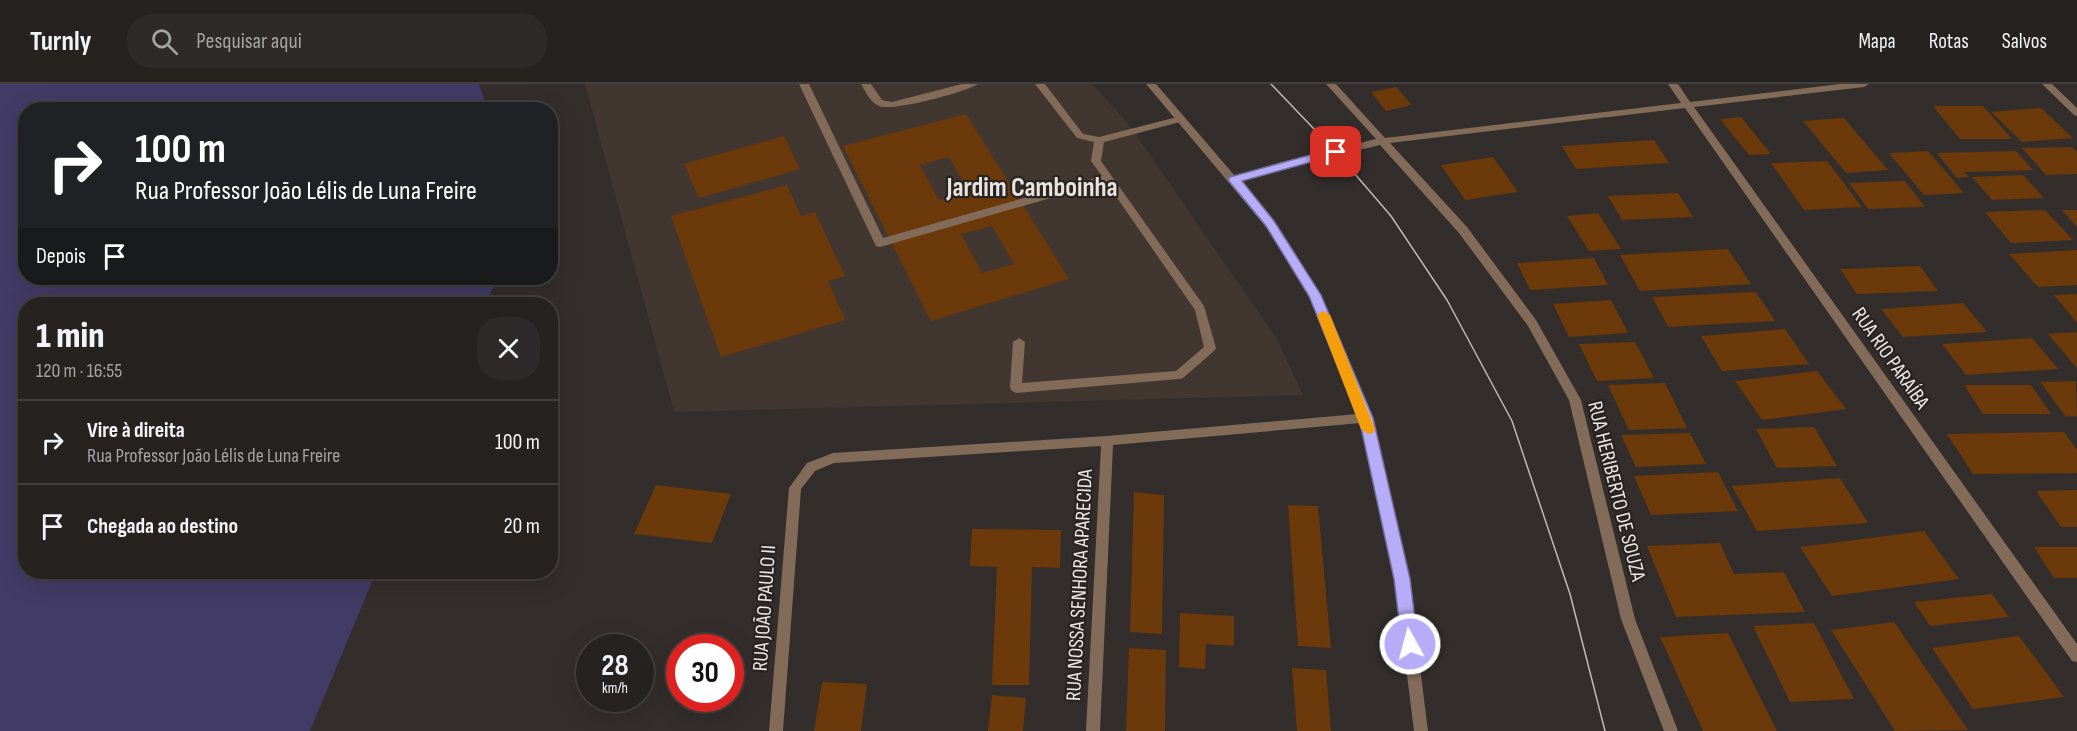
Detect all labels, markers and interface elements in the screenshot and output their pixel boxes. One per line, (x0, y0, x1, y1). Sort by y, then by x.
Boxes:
search box (127, 14, 547, 68)
text: Turnly (30, 25, 91, 58)
icon: search (148, 25, 181, 58)
text: Pesquisar aqui (196, 28, 302, 55)
text: Mapa (1858, 29, 1896, 54)
text: Rotas (1929, 29, 1969, 54)
text: Salvos (2002, 29, 2047, 54)
text: 100 m (135, 124, 226, 175)
icon: right (36, 126, 114, 204)
pin (1310, 126, 1361, 177)
icon: arrive (1319, 135, 1352, 168)
district label: Jardim Camboinha (945, 172, 1118, 204)
text: Rua Professor João Lélis de Luna Freire (135, 175, 477, 207)
icon: arrive (98, 240, 131, 273)
text: Depois (36, 243, 86, 270)
street label: RUA RIO PARAÍBA (1846, 303, 1935, 415)
text: 1 min (36, 315, 104, 358)
button: close (477, 317, 540, 380)
text: 120 m · 16:55 (36, 359, 122, 383)
street label: RUA HERIBERTO DE SOUZA (1582, 399, 1651, 585)
text: Vire à direita (87, 417, 185, 444)
icon: right (36, 426, 69, 459)
text: 100 m (495, 429, 540, 456)
text: Rua Professor João Lélis de Luna Freire (87, 444, 340, 468)
street label: RUA NOSSA SENHORA APARECIDA (1061, 467, 1098, 702)
icon: arrive (36, 510, 69, 543)
text: Chegada ao destino (87, 513, 238, 540)
text: 20 m (504, 513, 540, 540)
street label: RUA JOÃO PAULO II (748, 544, 781, 672)
position arrow (1378, 612, 1442, 676)
speed limit sign: 30 (666, 634, 744, 712)
text: 28 (601, 648, 629, 684)
text: km/h (602, 679, 628, 698)

